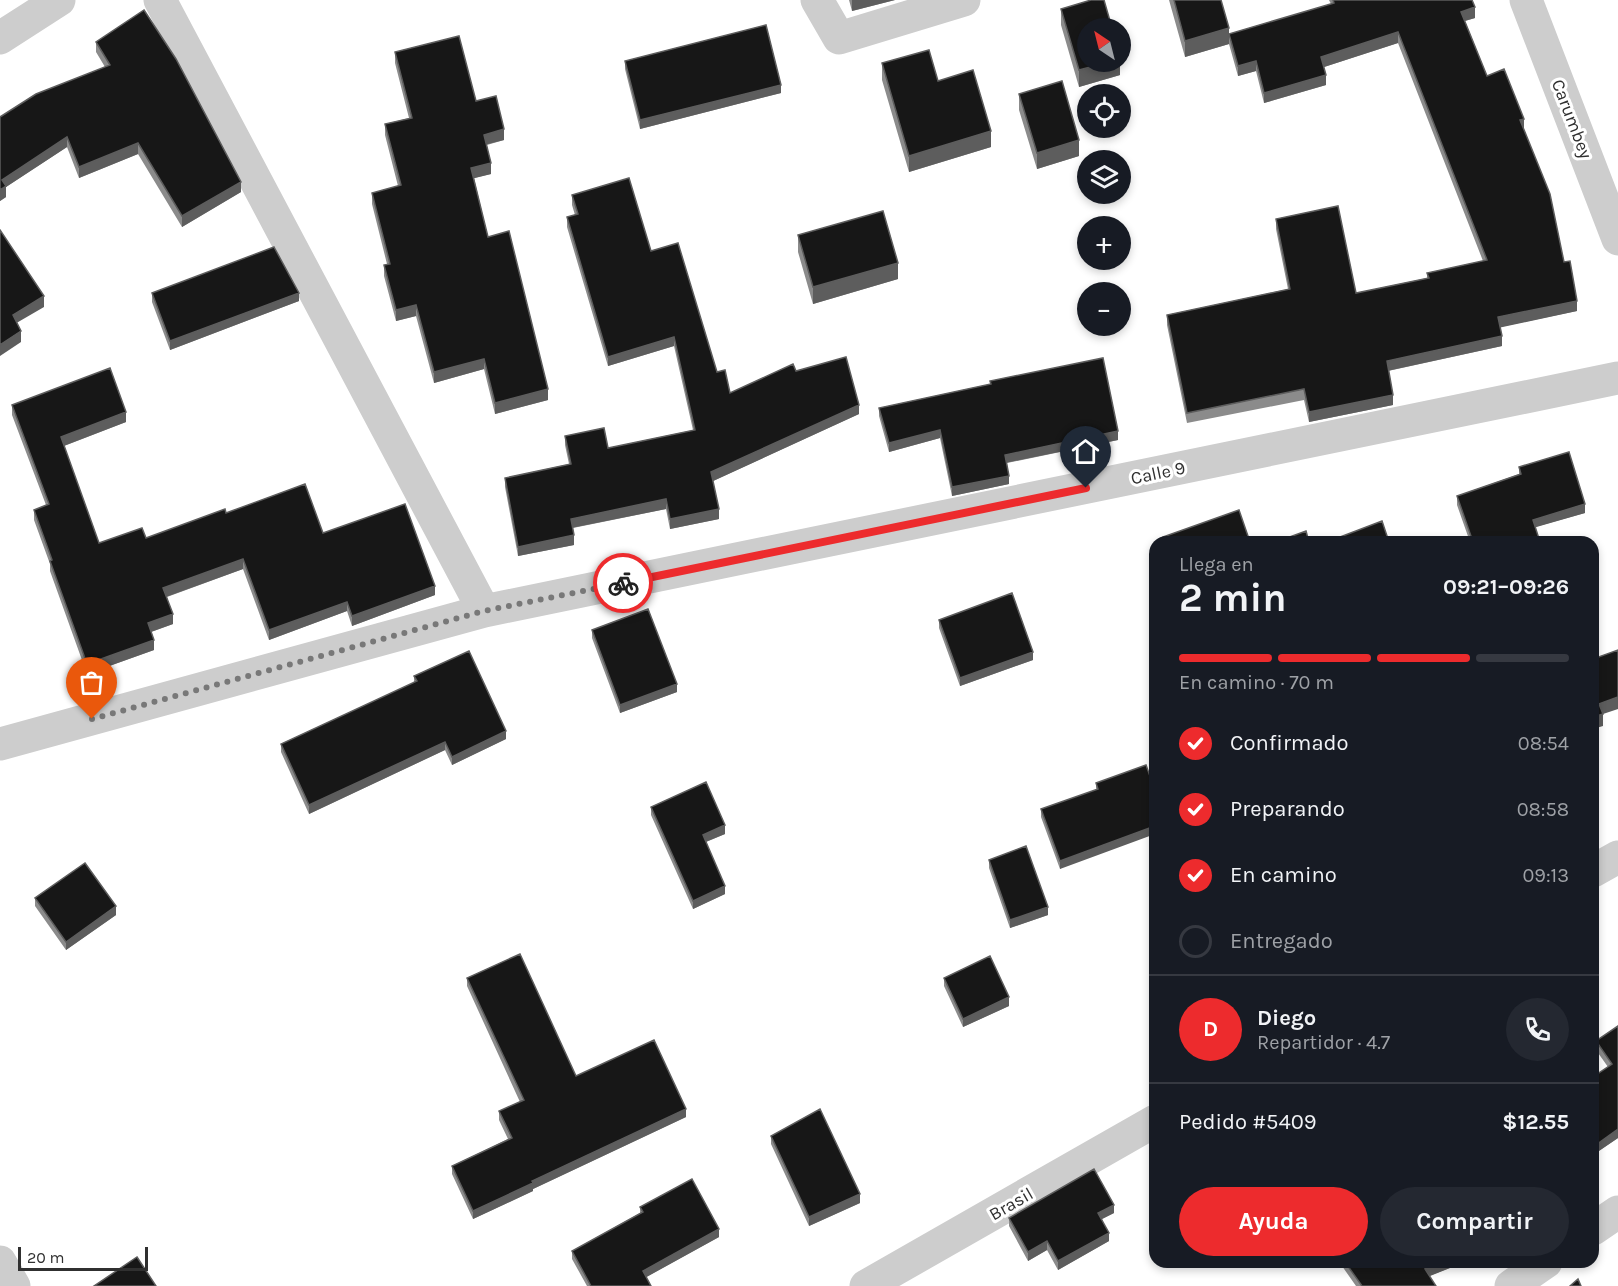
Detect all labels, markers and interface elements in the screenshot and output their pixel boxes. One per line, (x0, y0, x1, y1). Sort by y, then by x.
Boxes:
north arrow (1077, 18, 1131, 72)
map controls (1077, 18, 1131, 336)
street label: Carumbey (1547, 76, 1597, 162)
button: locate (1077, 84, 1131, 138)
button: layers (1077, 150, 1131, 204)
button: + (1077, 216, 1131, 270)
button: − (1077, 282, 1131, 336)
pin (1060, 426, 1111, 488)
icon: home (1069, 435, 1102, 468)
street label: Calle 9 (1129, 457, 1187, 489)
courier (593, 553, 653, 613)
text: Llega en (1179, 553, 1254, 576)
icon: bike (607, 567, 640, 600)
text: 09:21–09:26 (1443, 574, 1569, 600)
text: 2 min (1179, 575, 1287, 621)
pin (66, 657, 117, 719)
icon: bag (75, 666, 108, 699)
text: En camino · 70 m (1179, 671, 1334, 694)
icon: check (1179, 727, 1212, 760)
text: Confirmado (1230, 730, 1349, 756)
text: 08:54 (1518, 732, 1569, 755)
icon: check (1179, 793, 1212, 826)
text: Preparando (1230, 796, 1345, 822)
text: 08:58 (1517, 798, 1569, 821)
icon: check (1179, 859, 1212, 892)
text: En camino (1230, 862, 1337, 888)
text: 09:13 (1523, 864, 1569, 887)
text: Entregado (1230, 928, 1333, 954)
button: phone (1506, 998, 1569, 1061)
text: Diego (1257, 1005, 1316, 1031)
text: D (1203, 1016, 1218, 1042)
text: Repartidor · 4.7 (1257, 1031, 1390, 1054)
text: Pedido #5409 (1179, 1109, 1317, 1135)
text: $12.55 (1502, 1109, 1569, 1135)
street label: Brasil (985, 1183, 1037, 1225)
button: Ayuda (1179, 1187, 1368, 1256)
button: Compartir (1380, 1187, 1569, 1256)
scale bar (18, 1244, 148, 1272)
text: 20 m (27, 1248, 65, 1267)

